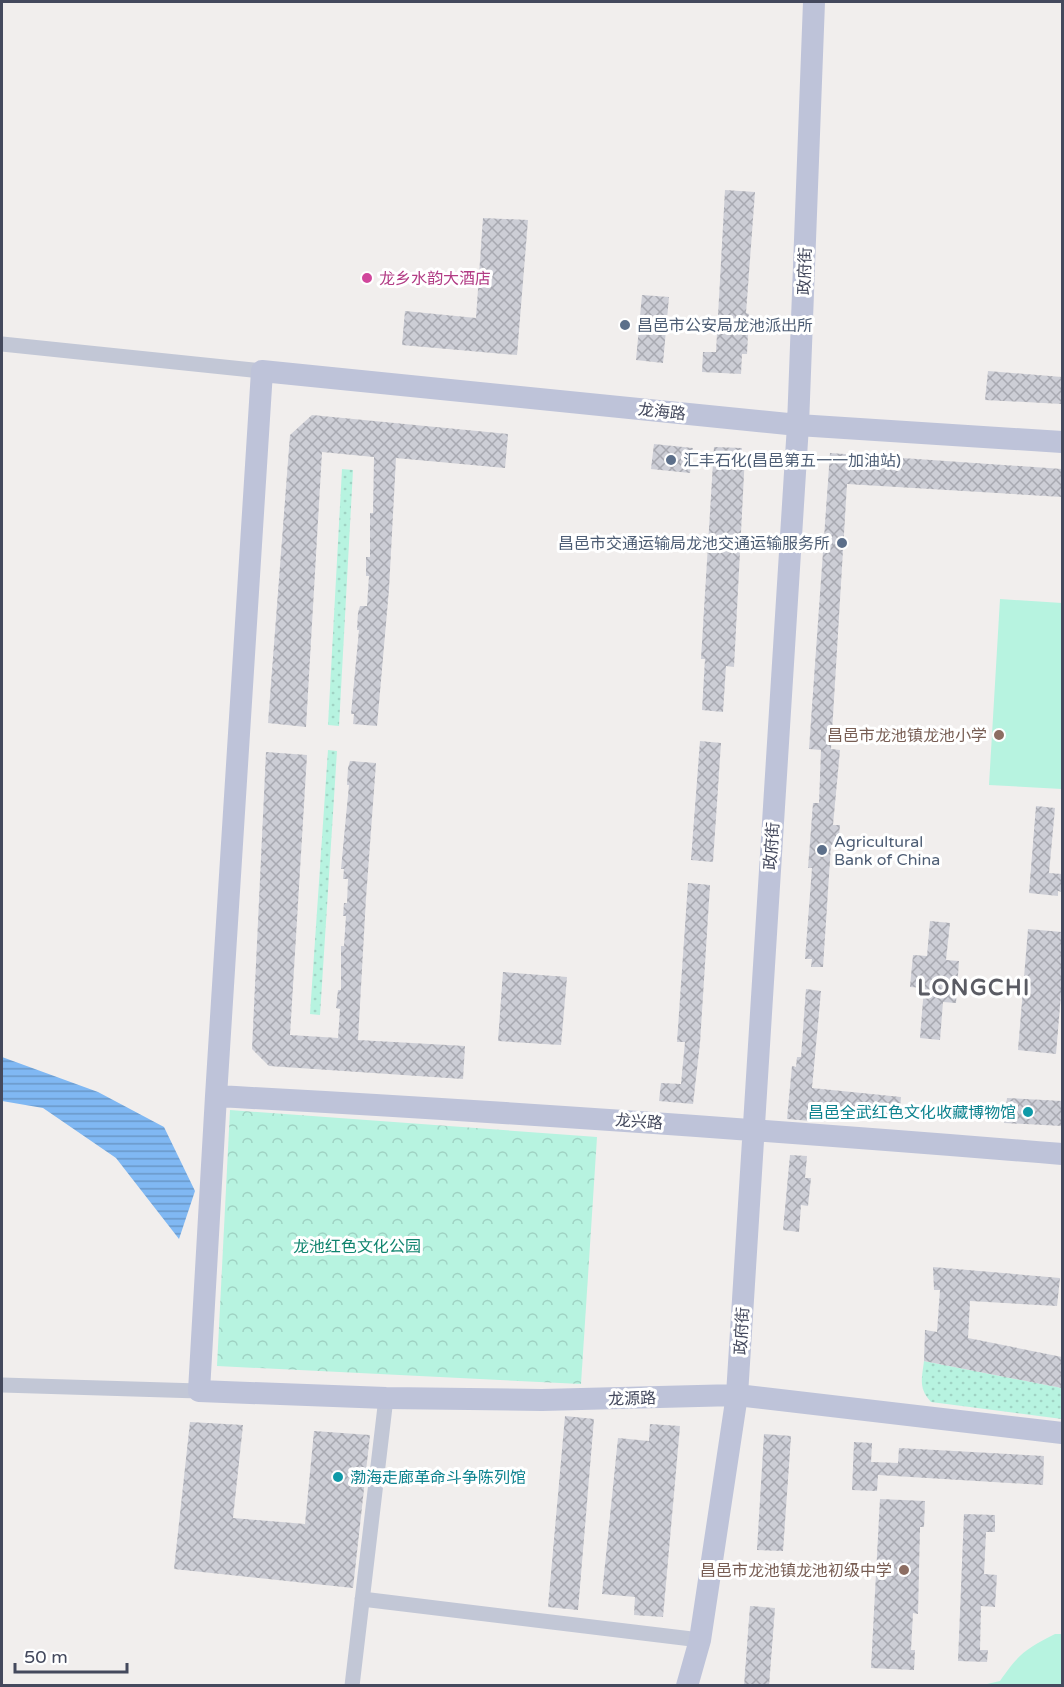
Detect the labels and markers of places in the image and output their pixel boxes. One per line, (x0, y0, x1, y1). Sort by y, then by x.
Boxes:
place label: 龙乡水韵大酒店 (379, 269, 491, 289)
marker: 龙乡水韵大酒店 (360, 271, 374, 285)
place label: 昌邑市公安局龙池派出所 (637, 316, 813, 336)
marker: 昌邑市公安局龙池派出所 (618, 318, 632, 332)
place label: 汇丰石化(昌邑第五一一加油站) (683, 451, 901, 471)
marker: 汇丰石化(昌邑第五一一加油站) (664, 453, 678, 467)
place label: 昌邑市交通运输局龙池交通运输服务所 (558, 534, 830, 554)
marker: 昌邑市交通运输局龙池交通运输服务所 (835, 536, 849, 550)
place label: 昌邑市龙池镇龙池小学 (827, 726, 987, 746)
marker: 昌邑市龙池镇龙池小学 (992, 728, 1006, 742)
place label: Agricultural Bank of China (834, 832, 940, 870)
marker: Agricultural Bank of China (815, 843, 829, 857)
place label: 昌邑全武红色文化收藏博物馆 (808, 1103, 1016, 1123)
marker: 昌邑全武红色文化收藏博物馆 (1021, 1105, 1035, 1119)
place label: 渤海走廊革命斗争陈列馆 (350, 1468, 526, 1488)
marker: 渤海走廊革命斗争陈列馆 (331, 1470, 345, 1484)
place label: 昌邑市龙池镇龙池初级中学 (700, 1561, 892, 1581)
marker: 昌邑市龙池镇龙池初级中学 (897, 1563, 911, 1577)

